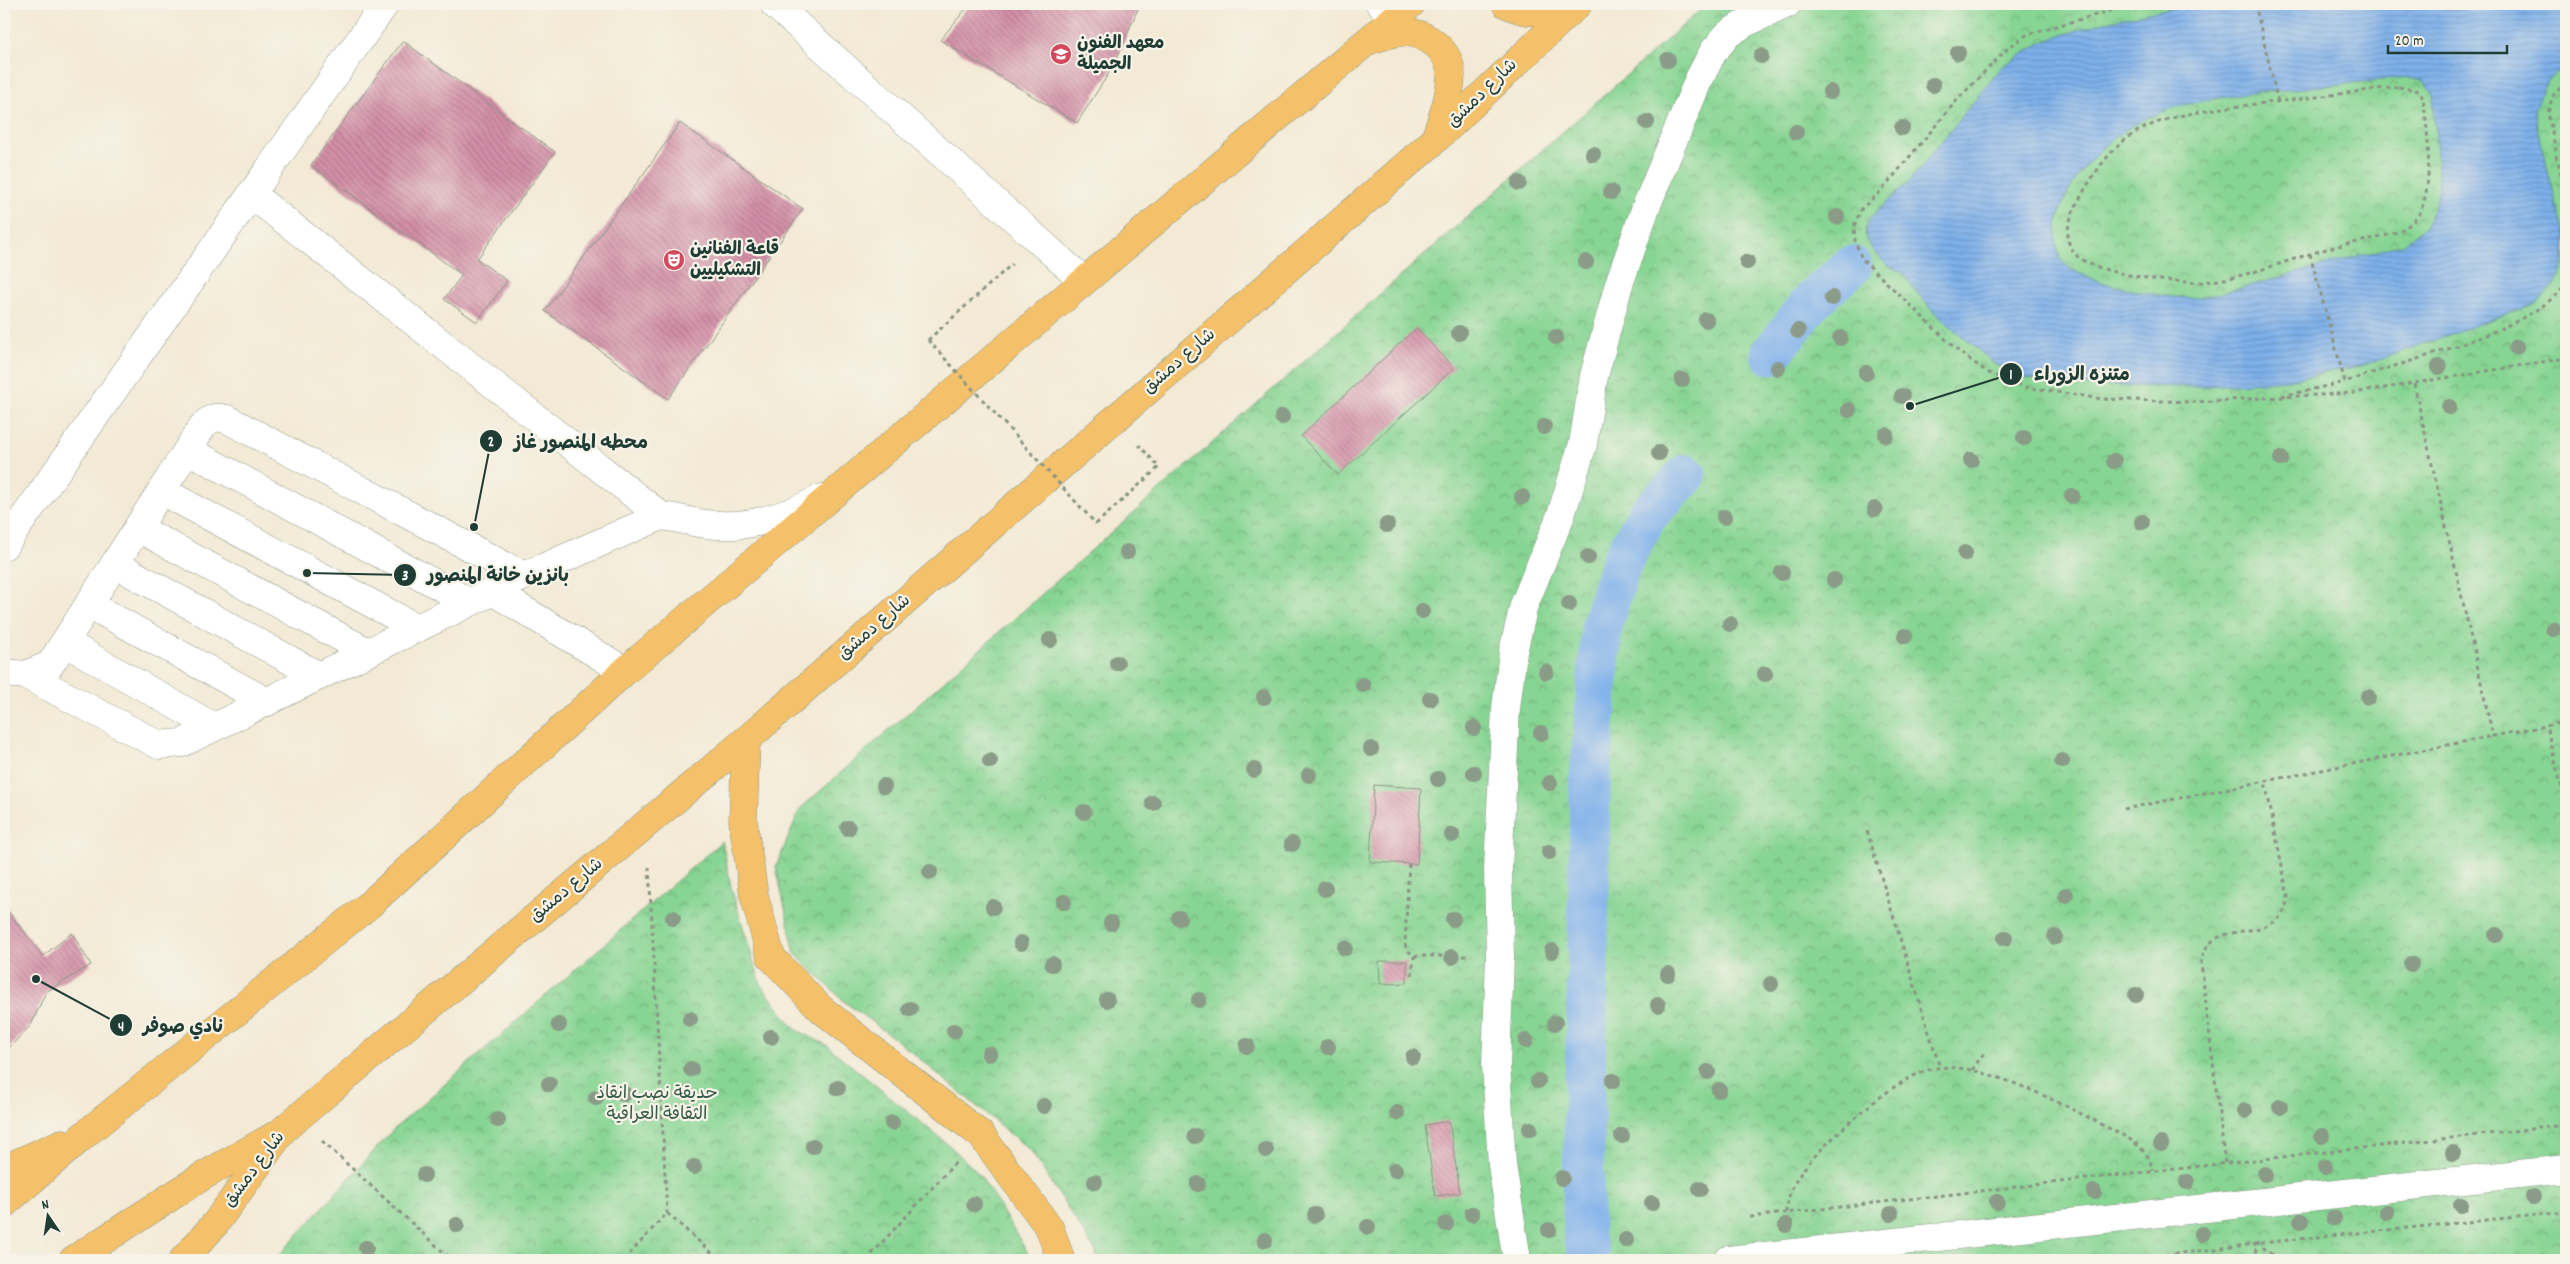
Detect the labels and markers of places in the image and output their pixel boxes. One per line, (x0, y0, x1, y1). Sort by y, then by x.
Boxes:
place label: معهد الفنون الجميلة (1077, 32, 1164, 78)
school or university icon: معهد الفنون الجميلة (1049, 42, 1073, 66)
place label: قاعة الفنانين التشكيليين (690, 238, 779, 284)
theatre icon: قاعة الفنانين التشكيليين (662, 248, 686, 272)
callout: متنزه الزوراء (1999, 357, 2140, 391)
callout: محطه المنصور غاز (479, 424, 658, 458)
callout: بانزين خانة المنصور (392, 558, 579, 592)
callout: نادي صوفر (108, 1008, 233, 1042)

